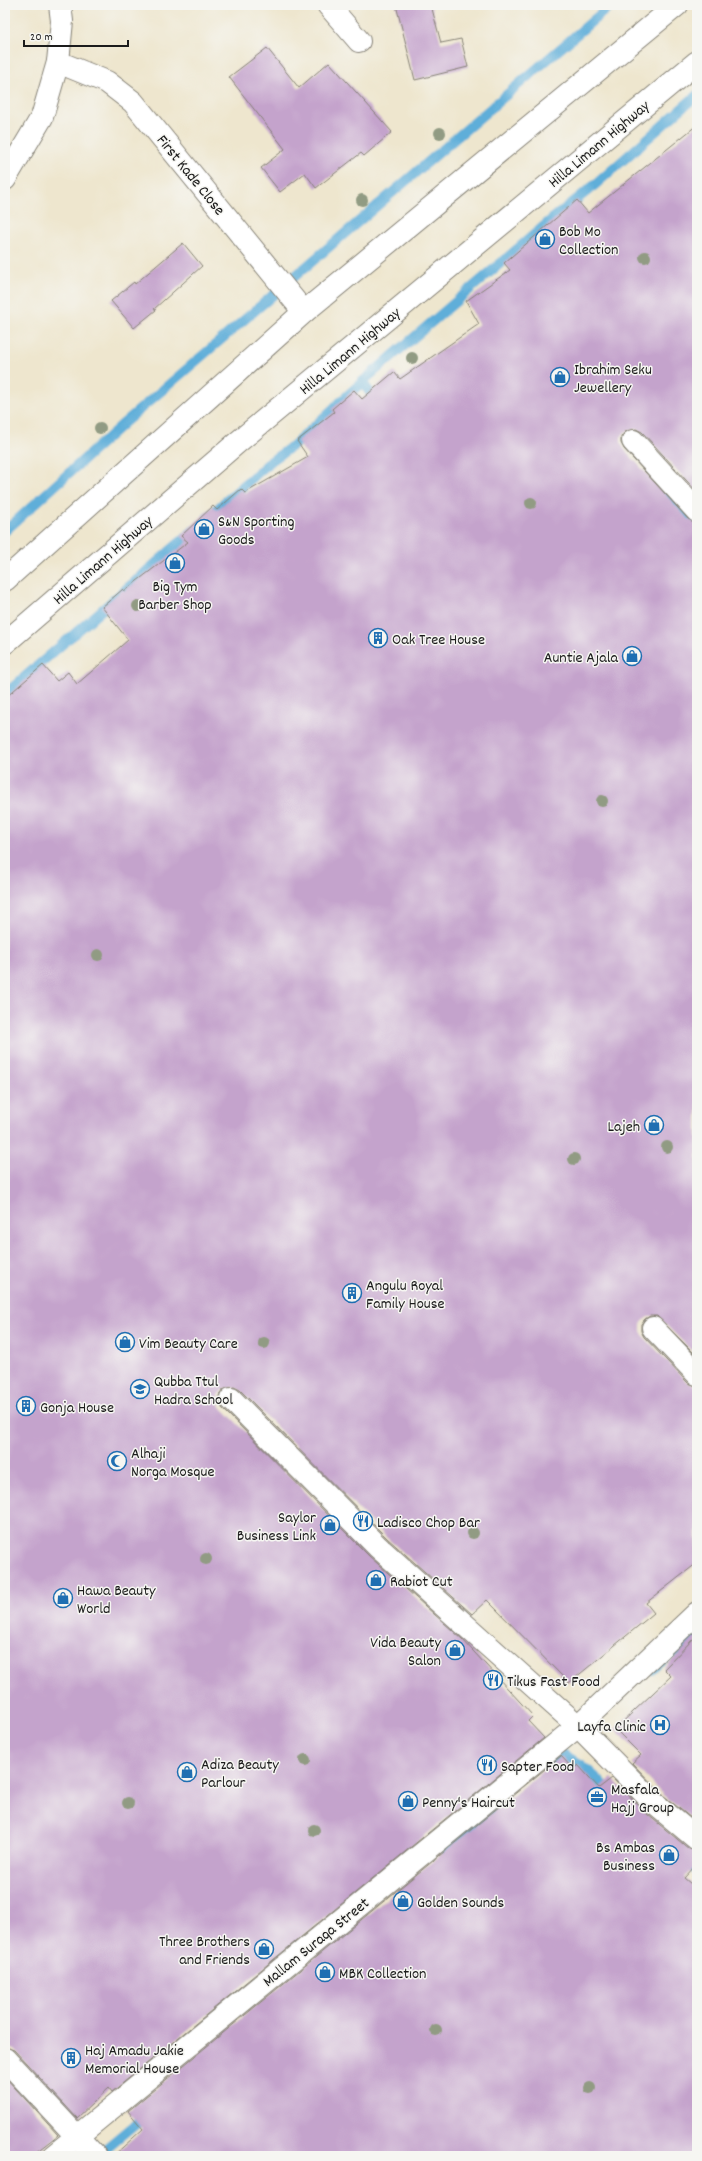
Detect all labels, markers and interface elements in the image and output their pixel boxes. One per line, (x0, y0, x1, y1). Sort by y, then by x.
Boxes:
scale bar (24, 22, 128, 48)
text: 20 m (30, 29, 53, 46)
street label: Hilla Limann Highway (544, 95, 656, 194)
street label: First Kade Close (150, 130, 230, 221)
place label: Bob Mo Collection (559, 221, 618, 262)
shop icon: Bob Mo Collection (534, 228, 556, 250)
street label: Hilla Limann Highway (295, 302, 407, 401)
place label: Ibrahim Seku Jewellery (574, 359, 652, 400)
shop icon: Ibrahim Seku Jewellery (549, 366, 571, 388)
street label: Hilla Limann Highway (49, 511, 159, 611)
place label: S&N Sporting Goods (218, 511, 294, 552)
shop icon: S&N Sporting Goods (193, 518, 215, 540)
shop icon: Big Tym Barber Shop (164, 552, 186, 574)
place label: Big Tym Barber Shop (138, 576, 212, 617)
building icon: Oak Tree House (367, 627, 389, 649)
place label: Oak Tree House (392, 629, 485, 652)
shop icon: Auntie Ajala (621, 645, 643, 667)
place label: Auntie Ajala (544, 647, 618, 670)
shop icon: Lajeh (643, 1114, 665, 1136)
place label: Lajeh (607, 1116, 640, 1139)
place label: Angulu Royal Family House (366, 1275, 445, 1316)
building icon: Angulu Royal Family House (341, 1282, 363, 1304)
shop icon: Vim Beauty Care (114, 1331, 136, 1353)
place label: Vim Beauty Care (139, 1333, 238, 1356)
place label: Qubba Ttul Hadra School (154, 1371, 233, 1412)
school or university icon: Qubba Ttul Hadra School (129, 1378, 151, 1400)
building icon: Gonja House (15, 1395, 37, 1417)
place label: Gonja House (40, 1397, 114, 1420)
place label: Alhaji Norga Mosque (131, 1443, 214, 1484)
mosque icon: Alhaji Norga Mosque (106, 1450, 128, 1472)
place label: Saylor Business Link (237, 1507, 316, 1548)
restaurant icon: Ladisco Chop Bar (352, 1510, 374, 1532)
place label: Ladisco Chop Bar (377, 1512, 480, 1535)
shop icon: Saylor Business Link (319, 1514, 341, 1536)
shop icon: Rabiot Cut (365, 1569, 387, 1591)
place label: Rabiot Cut (390, 1571, 453, 1594)
place label: Hawa Beauty World (77, 1580, 156, 1621)
shop icon: Hawa Beauty World (52, 1587, 74, 1609)
place label: Vida Beauty Salon (370, 1632, 442, 1673)
shop icon: Vida Beauty Salon (444, 1639, 466, 1661)
restaurant icon: Tikus Fast Food (482, 1669, 504, 1691)
place label: Tikus Fast Food (507, 1671, 600, 1694)
hospital icon: Layfa Clinic (649, 1714, 671, 1736)
place label: Layfa Clinic (577, 1716, 646, 1739)
place label: Adiza Beauty Parlour (201, 1754, 279, 1795)
restaurant icon: Sapter Food (476, 1754, 498, 1776)
place label: Sapter Food (501, 1756, 574, 1779)
shop icon: Adiza Beauty Parlour (176, 1761, 198, 1783)
place label: Masfala Hajj Group (611, 1779, 674, 1820)
office icon: Masfala Hajj Group (586, 1786, 608, 1808)
shop icon: Penny's Haircut (397, 1790, 419, 1812)
place label: Penny's Haircut (422, 1792, 515, 1815)
place label: Bs Ambas Business (596, 1837, 655, 1878)
shop icon: Bs Ambas Business (658, 1844, 680, 1866)
shop icon: Golden Sounds (392, 1890, 414, 1912)
place label: Golden Sounds (417, 1892, 505, 1915)
street label: Mallam Suraqa Street (258, 1893, 375, 1993)
place label: Three Brothers and Friends (159, 1931, 250, 1972)
shop icon: Three Brothers and Friends (253, 1938, 275, 1960)
shop icon: MBK Collection (314, 1961, 336, 1983)
place label: MBK Collection (339, 1963, 426, 1986)
place label: Haj Amadu Jakie Memorial House (85, 2040, 184, 2081)
building icon: Haj Amadu Jakie Memorial House (60, 2047, 82, 2069)

